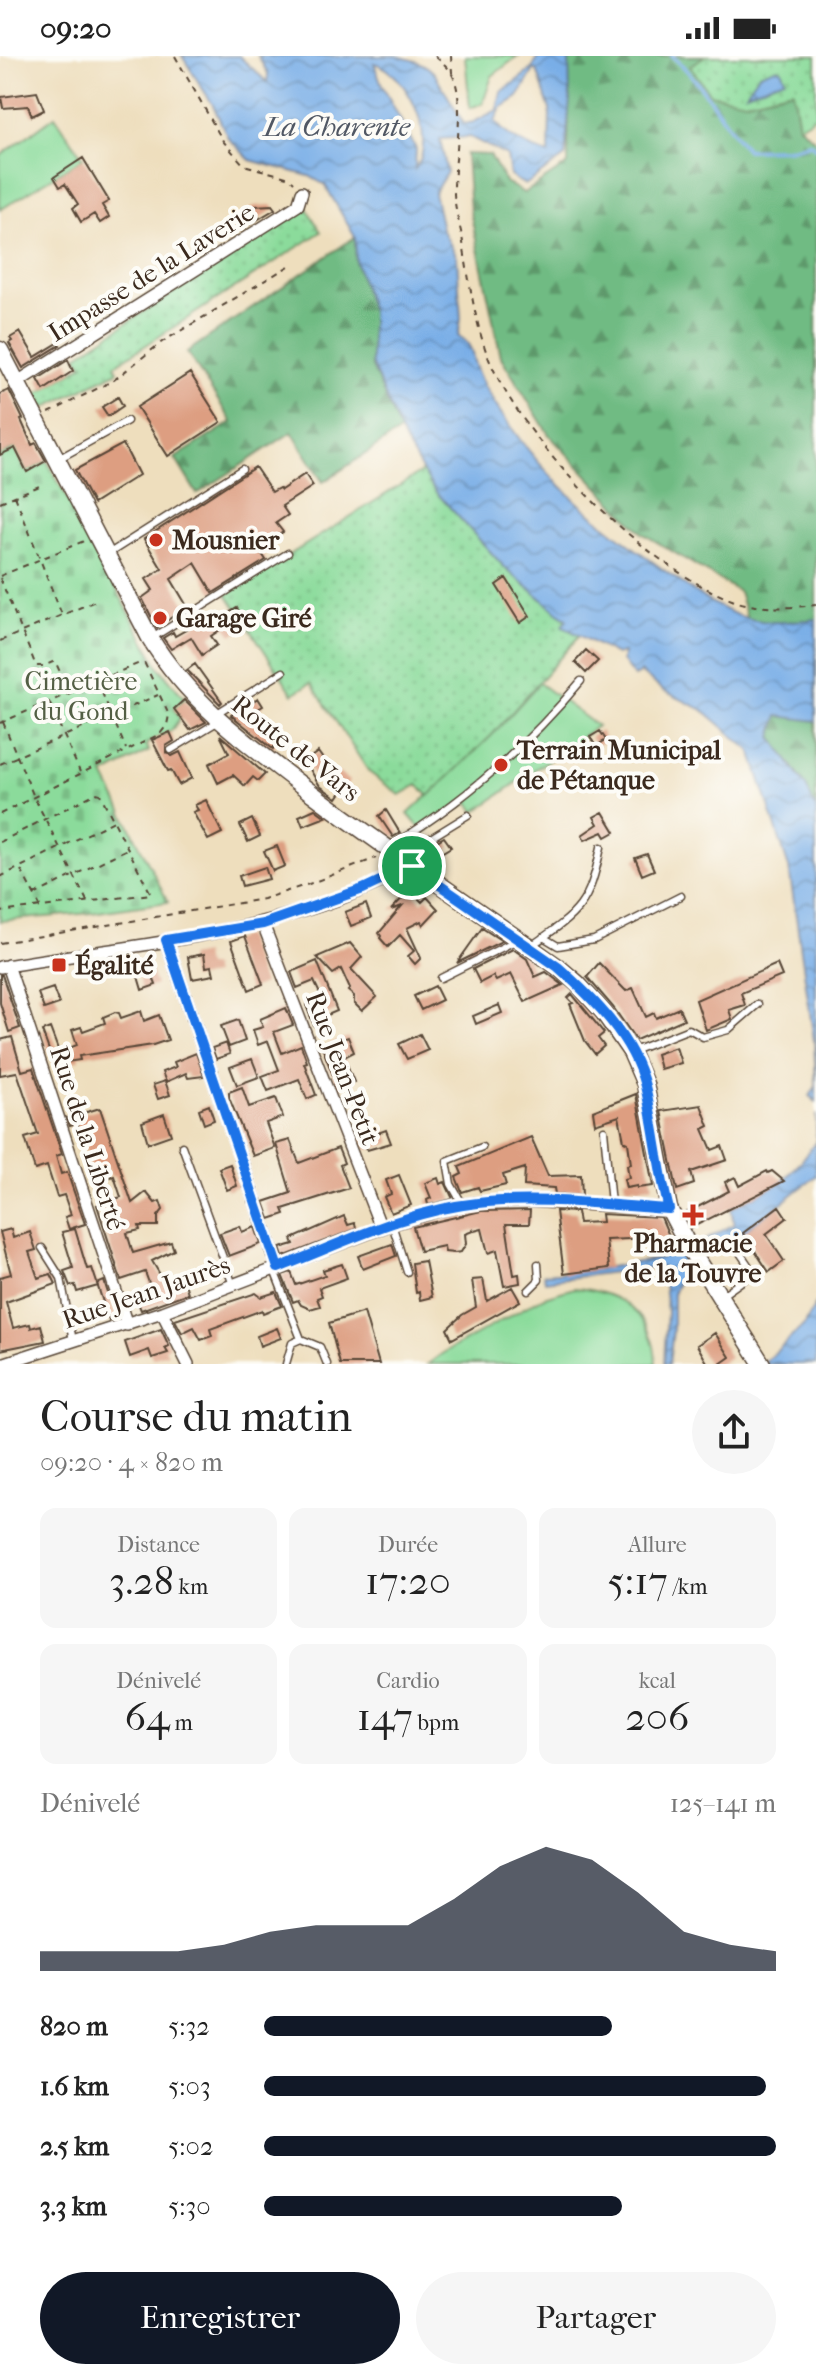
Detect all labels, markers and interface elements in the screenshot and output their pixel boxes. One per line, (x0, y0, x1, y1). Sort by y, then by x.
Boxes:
text: 09:20 (40, 11, 112, 46)
water label: La Charente (262, 110, 411, 143)
street label: Impasse de la Laverie (43, 196, 260, 348)
place label: Mousnier (172, 525, 280, 556)
marker: Mousnier (147, 531, 165, 549)
place label: Garage Giré (176, 603, 312, 634)
marker: Garage Giré (151, 609, 169, 627)
park label: Cimetière du Gond (25, 666, 138, 727)
street label: Route de Vars (225, 689, 366, 808)
place label: Terrain Municipal de Pétanque (516, 735, 722, 796)
marker: Terrain Municipal de Pétanque (492, 756, 510, 774)
pin (378, 832, 446, 900)
icon: arrive (390, 844, 434, 888)
place label: Égalité (75, 948, 154, 981)
marker: Égalité (50, 956, 68, 974)
street label: Rue Jean-Petit (299, 987, 386, 1150)
street label: Rue de la Liberté (43, 1042, 132, 1234)
marker: Pharmacie de la Touvre (684, 1206, 702, 1224)
place label: Pharmacie de la Touvre (625, 1228, 762, 1289)
street label: Rue Jean Jaurès (58, 1249, 234, 1336)
button: share (692, 1390, 776, 1474)
text: Course du matin (40, 1391, 352, 1442)
text: 09:20 · 4 × 820 m (40, 1447, 223, 1478)
text: Distance (117, 1532, 200, 1558)
text: Durée (378, 1532, 438, 1558)
text: Allure (628, 1532, 687, 1558)
text: 3.28 (109, 1558, 174, 1604)
text: 17:20 (365, 1558, 451, 1604)
text: 5:17 (607, 1558, 668, 1604)
text: km (174, 1574, 208, 1600)
text: /km (668, 1574, 707, 1600)
text: Dénivelé (116, 1668, 201, 1694)
text: Cardio (376, 1668, 440, 1694)
text: kcal (639, 1668, 676, 1694)
text: 64 (125, 1694, 170, 1740)
text: 147 (357, 1694, 413, 1740)
text: 206 (625, 1694, 689, 1740)
text: m (170, 1710, 193, 1736)
text: bpm (413, 1710, 459, 1736)
text: Dénivelé (40, 1788, 140, 1819)
text: 125–141 m (670, 1788, 776, 1819)
text: 820 m (40, 2011, 108, 2042)
text: 5:32 (168, 2011, 210, 2042)
text: 1.6 km (40, 2071, 109, 2102)
text: 5:03 (168, 2071, 211, 2102)
text: 2.5 km (40, 2131, 109, 2162)
text: 5:02 (168, 2131, 213, 2162)
text: 3.3 km (40, 2191, 107, 2222)
text: 5:30 (168, 2191, 211, 2222)
button: Enregistrer (40, 2272, 400, 2364)
button: Partager (416, 2272, 776, 2364)

